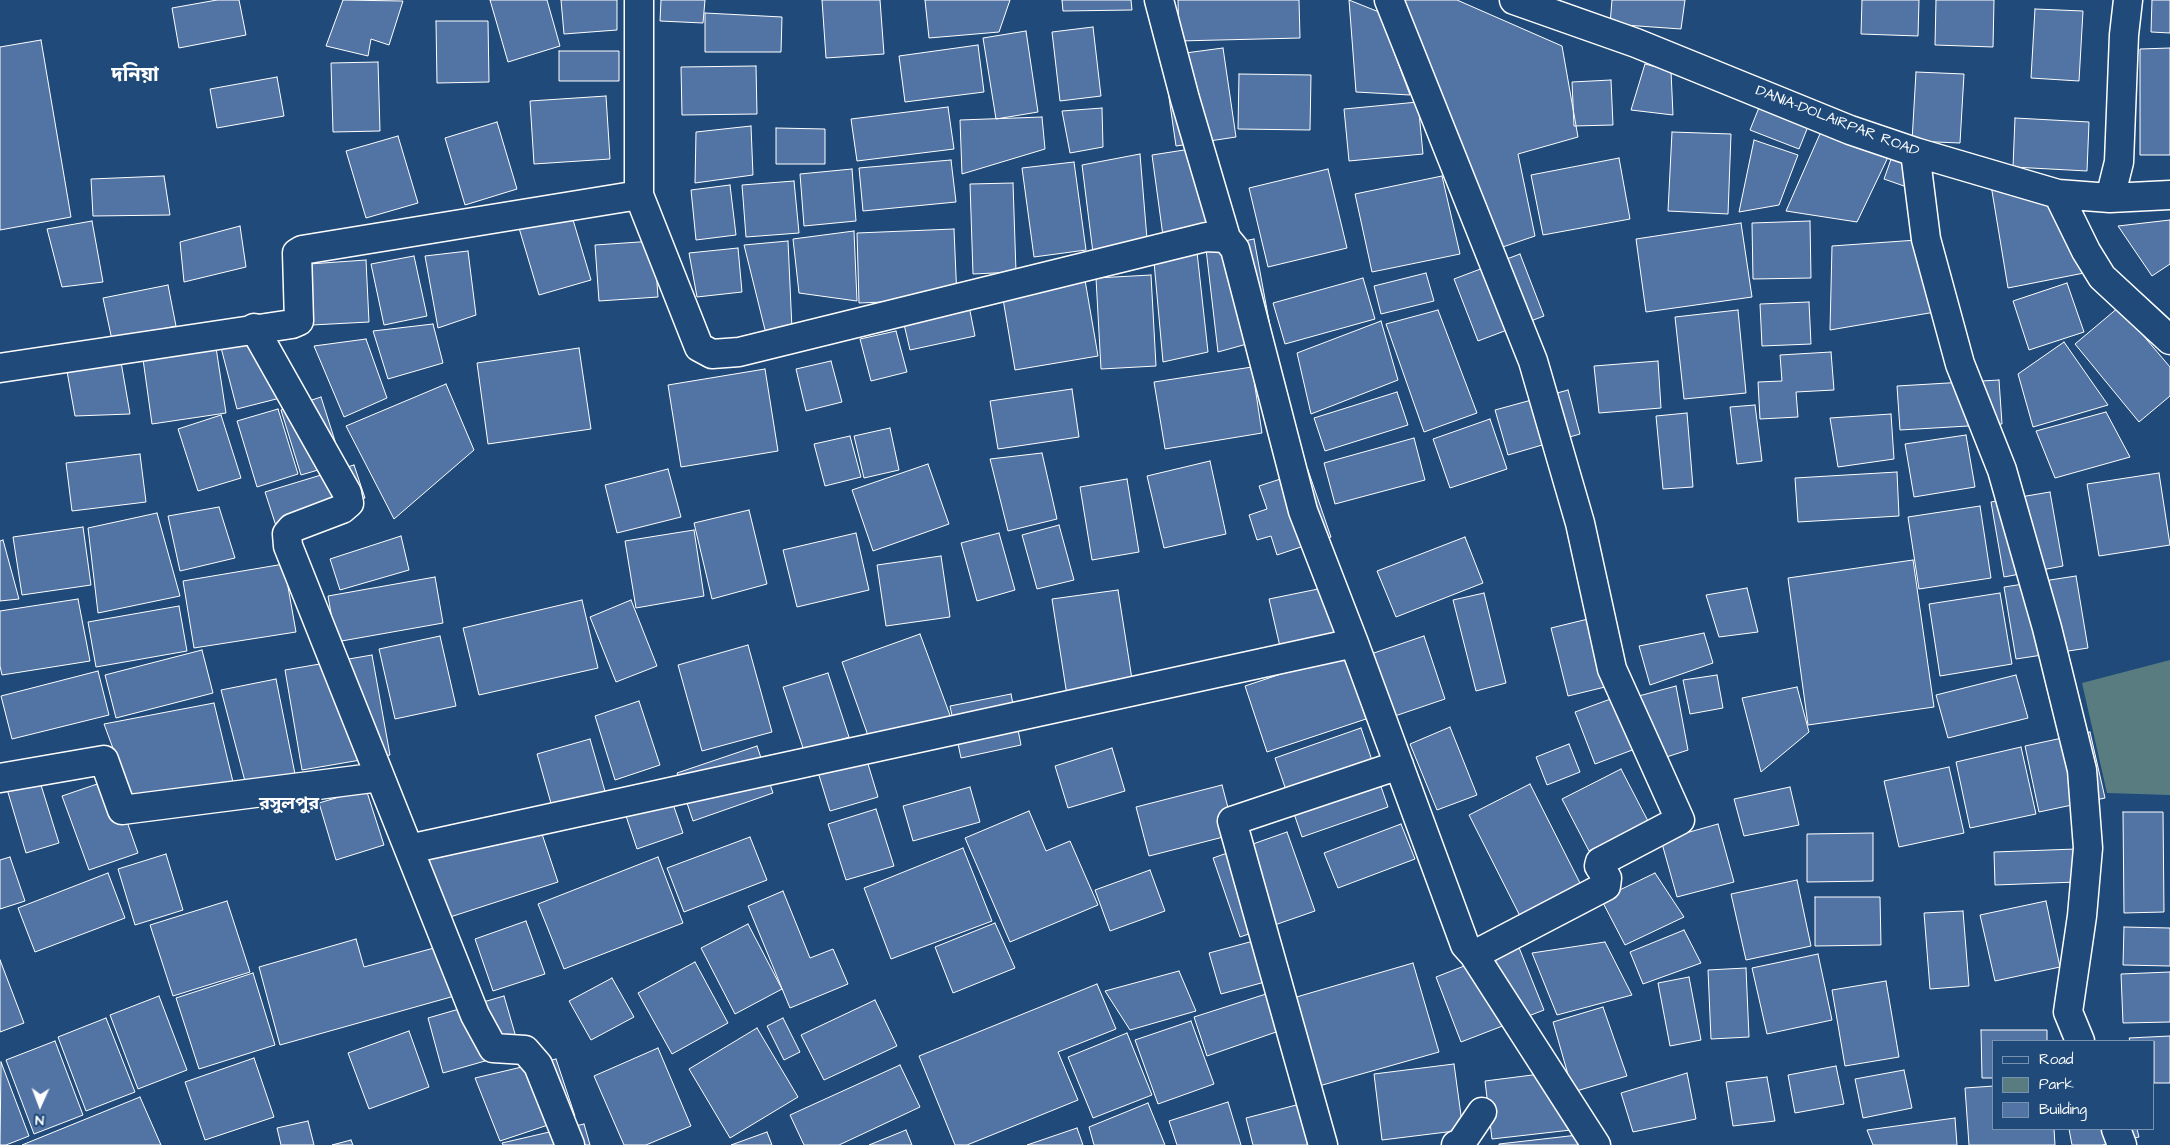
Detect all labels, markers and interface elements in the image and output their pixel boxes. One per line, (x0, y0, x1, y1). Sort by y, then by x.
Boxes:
district label: দনিয়া (111, 65, 159, 89)
street label: DANIA-DOLAIRPAR ROAD (1753, 82, 1921, 162)
district label: রসুলপুর (259, 794, 319, 816)
legend (1992, 1040, 2155, 1130)
text: Road (2039, 1049, 2073, 1070)
text: Park (2039, 1074, 2074, 1095)
north arrow (15, 1080, 65, 1130)
text: Building (2039, 1099, 2087, 1120)
text: N (35, 1110, 44, 1130)

